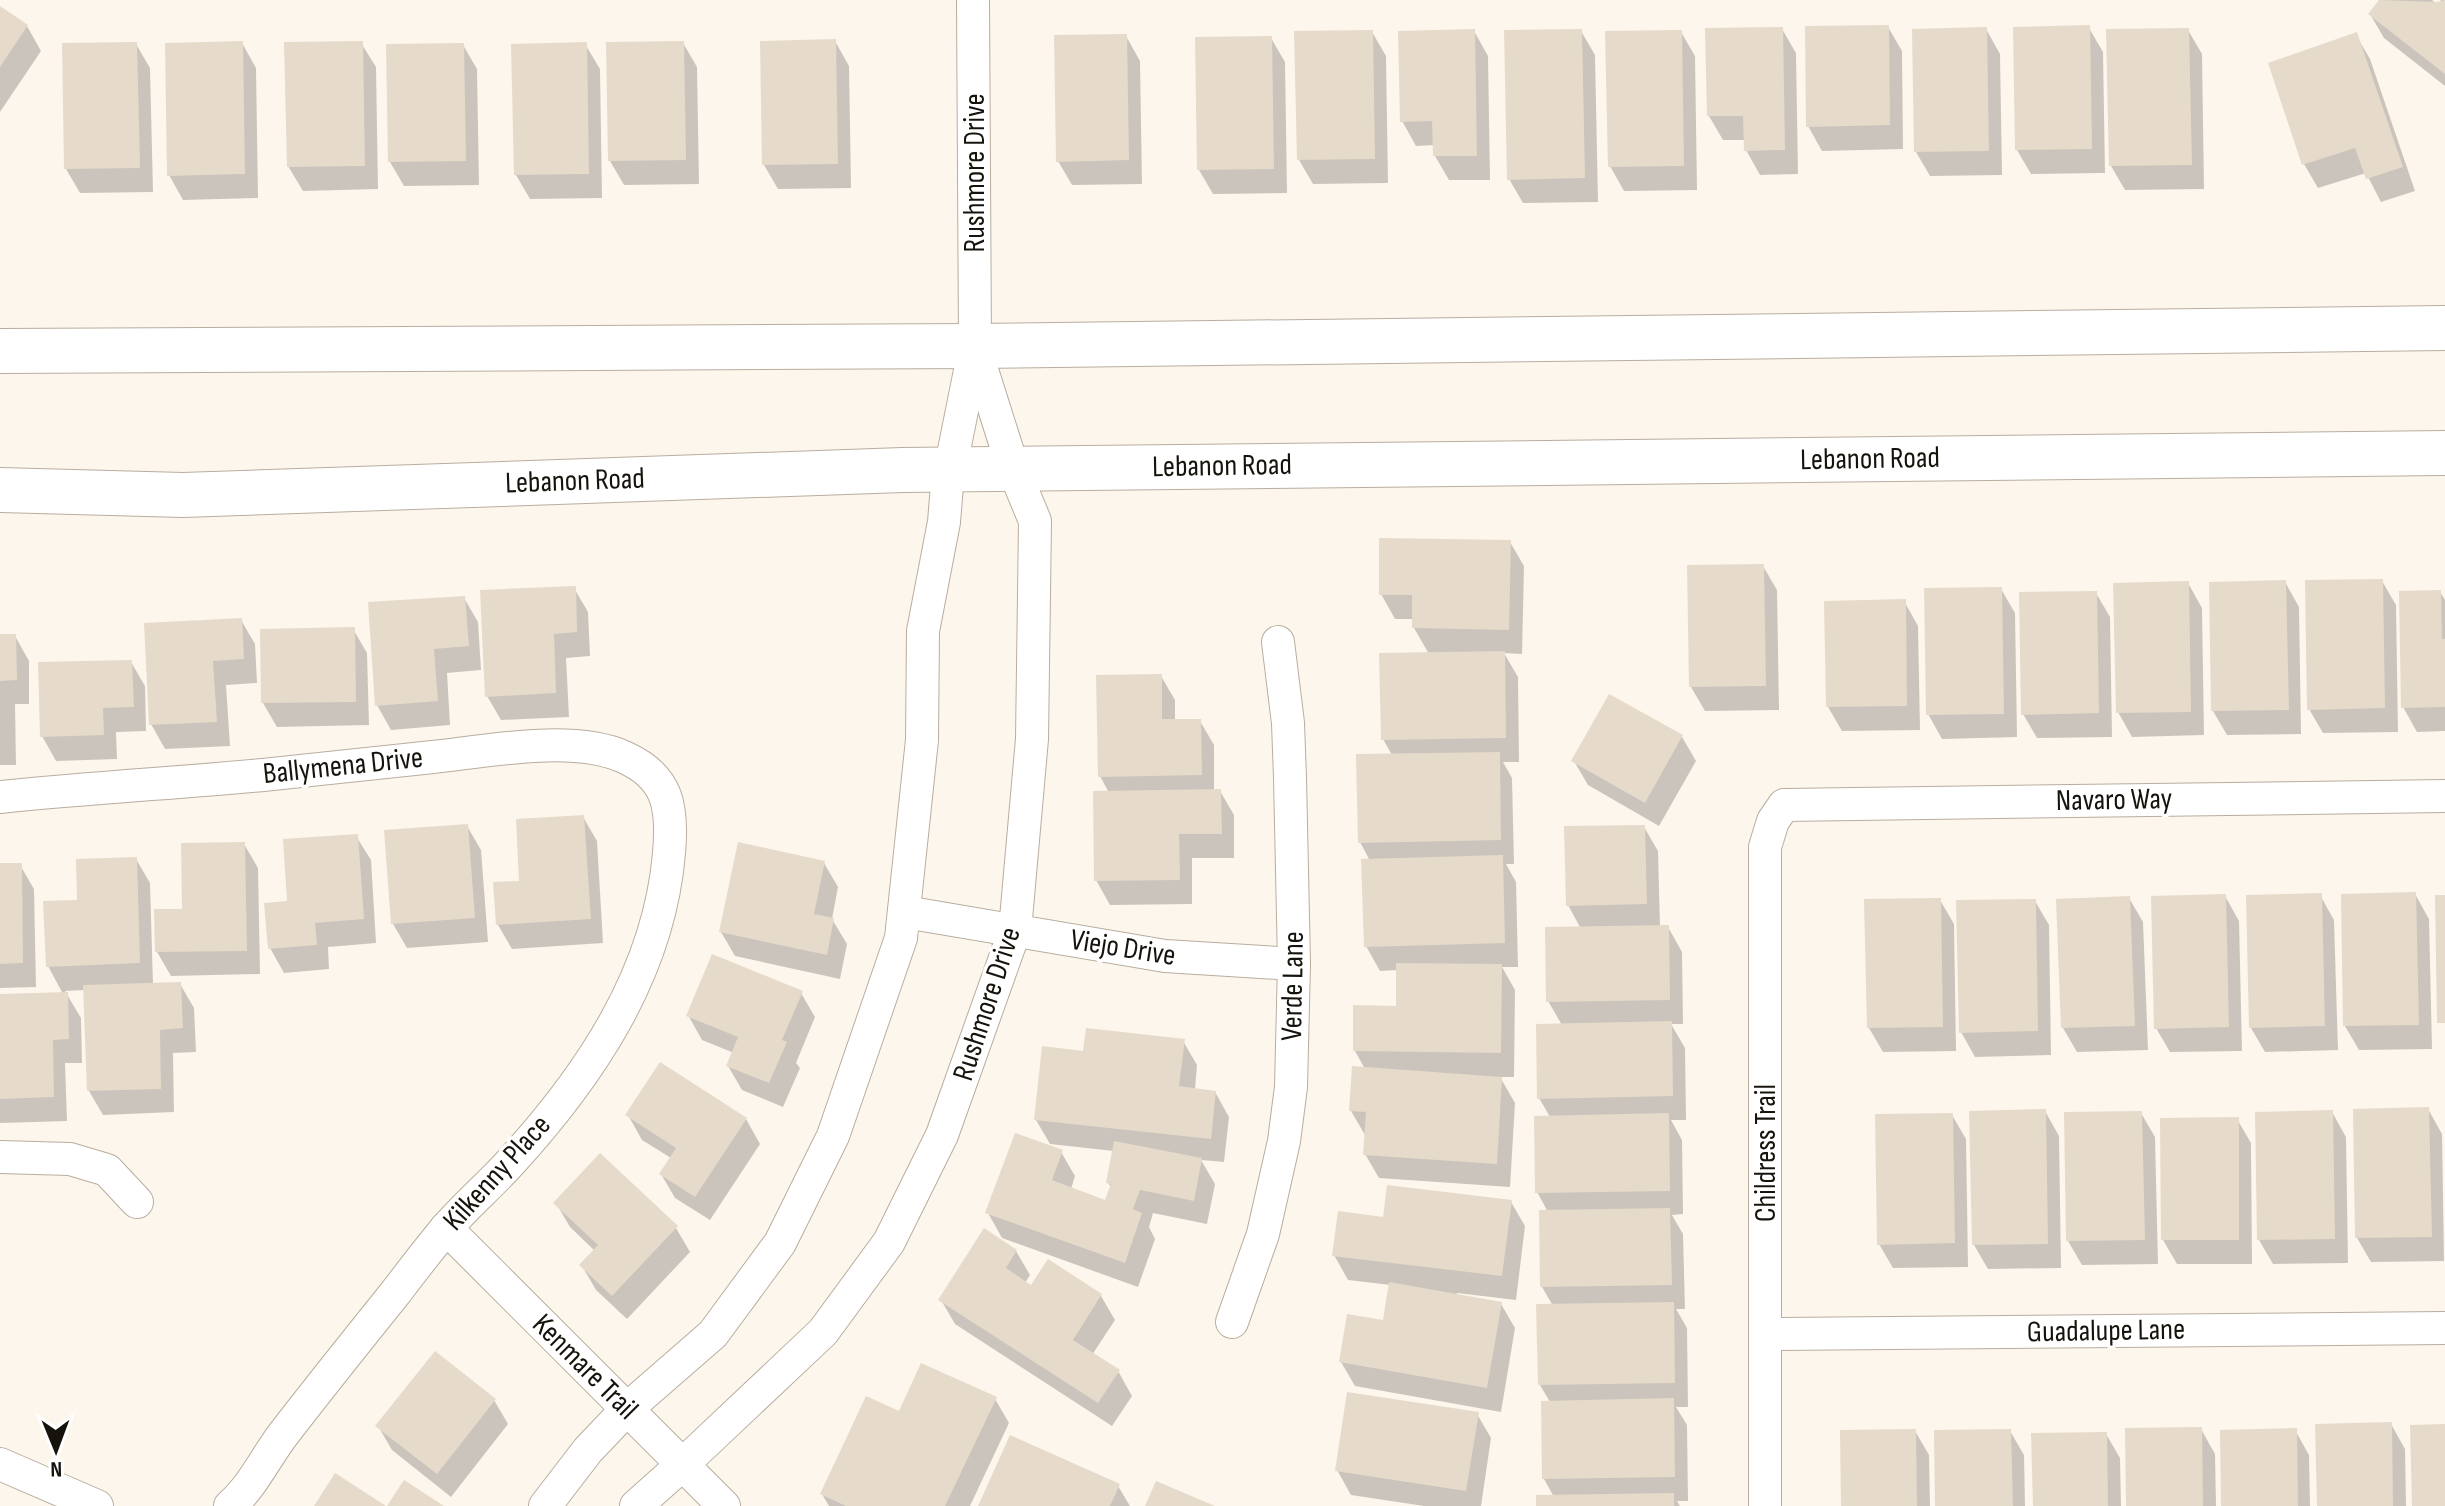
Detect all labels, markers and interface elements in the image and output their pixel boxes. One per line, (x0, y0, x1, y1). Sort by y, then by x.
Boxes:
street label: Rushmore Drive (957, 93, 993, 253)
street label: Lebanon Road (1800, 440, 1940, 478)
street label: Lebanon Road (1152, 447, 1292, 485)
street label: Lebanon Road (505, 461, 645, 501)
street label: Ballymena Drive (261, 740, 425, 792)
street label: Navaro Way (2056, 781, 2173, 819)
street label: Viejo Drive (1068, 922, 1178, 974)
street label: Rushmore Drive (945, 923, 1029, 1085)
street label: Verde Lane (1274, 931, 1312, 1041)
street label: Childress Trail (1748, 1084, 1784, 1222)
street label: Kilkenny Place (436, 1108, 558, 1238)
street label: Kenmare Trail (525, 1307, 645, 1427)
street label: Guadalupe Lane (2027, 1312, 2185, 1350)
north arrow (16, 1410, 96, 1490)
text: N (50, 1455, 62, 1482)

